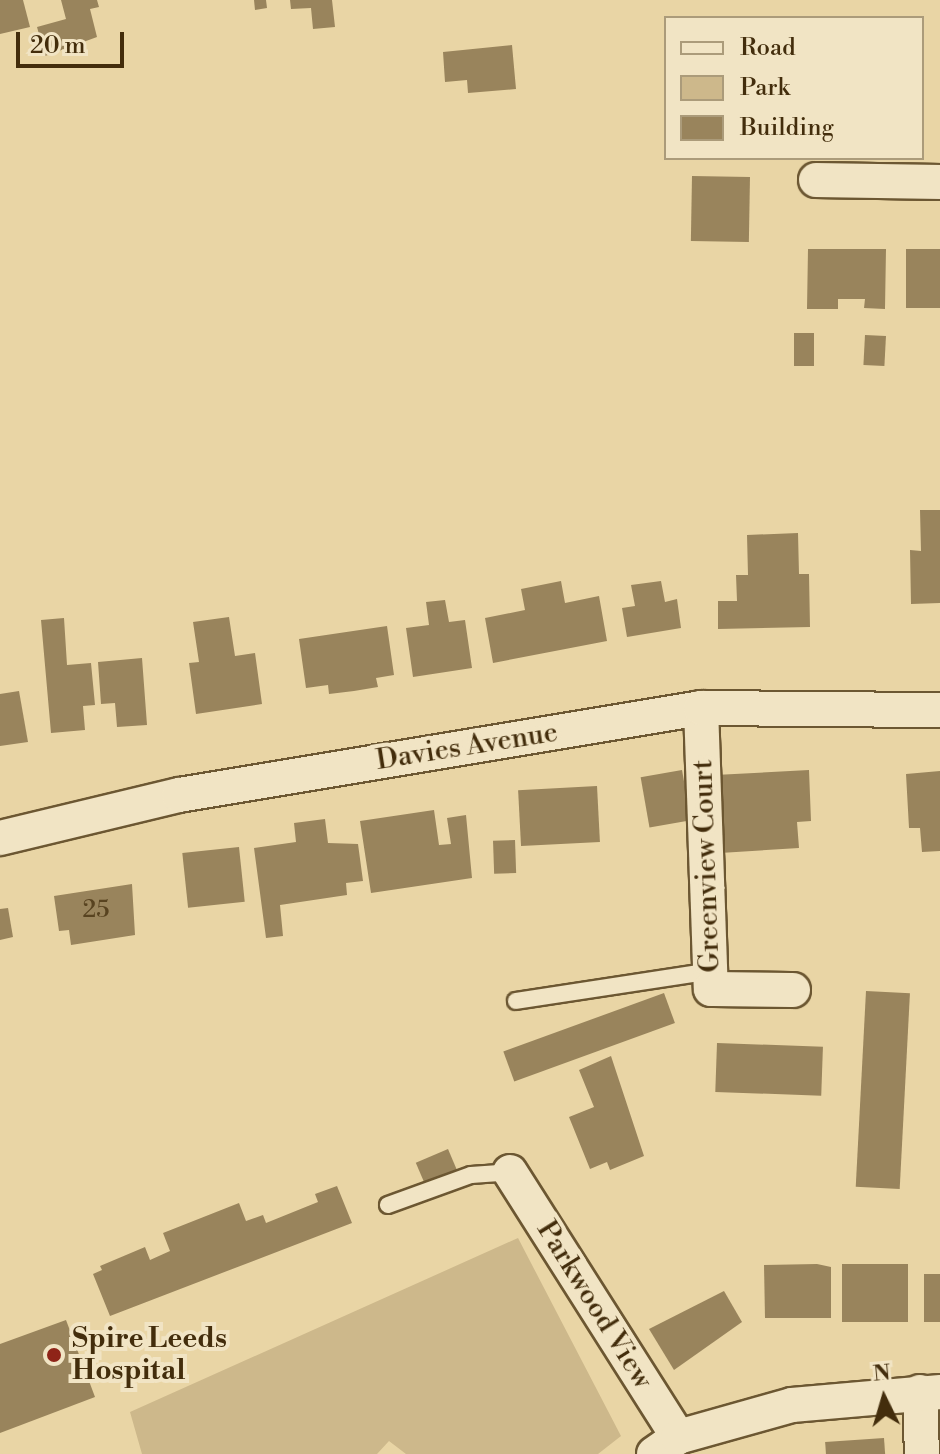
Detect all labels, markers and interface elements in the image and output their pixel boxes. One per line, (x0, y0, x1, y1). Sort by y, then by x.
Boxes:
scale bar (20, 16, 128, 66)
legend (664, 16, 924, 160)
text: 20 m (30, 31, 86, 61)
text: Road (740, 33, 796, 63)
text: Park (740, 73, 790, 103)
text: Building (740, 113, 834, 143)
street label: Davies Avenue (374, 716, 560, 778)
street label: Greenview Court (686, 759, 728, 973)
house number: 25 (83, 897, 109, 925)
street label: Parkwood View (529, 1215, 659, 1395)
place label: Spire Leeds Hospital (72, 1322, 227, 1388)
marker: Spire Leeds Hospital (43, 1344, 65, 1366)
north arrow (844, 1358, 924, 1438)
text: N (872, 1359, 892, 1388)

